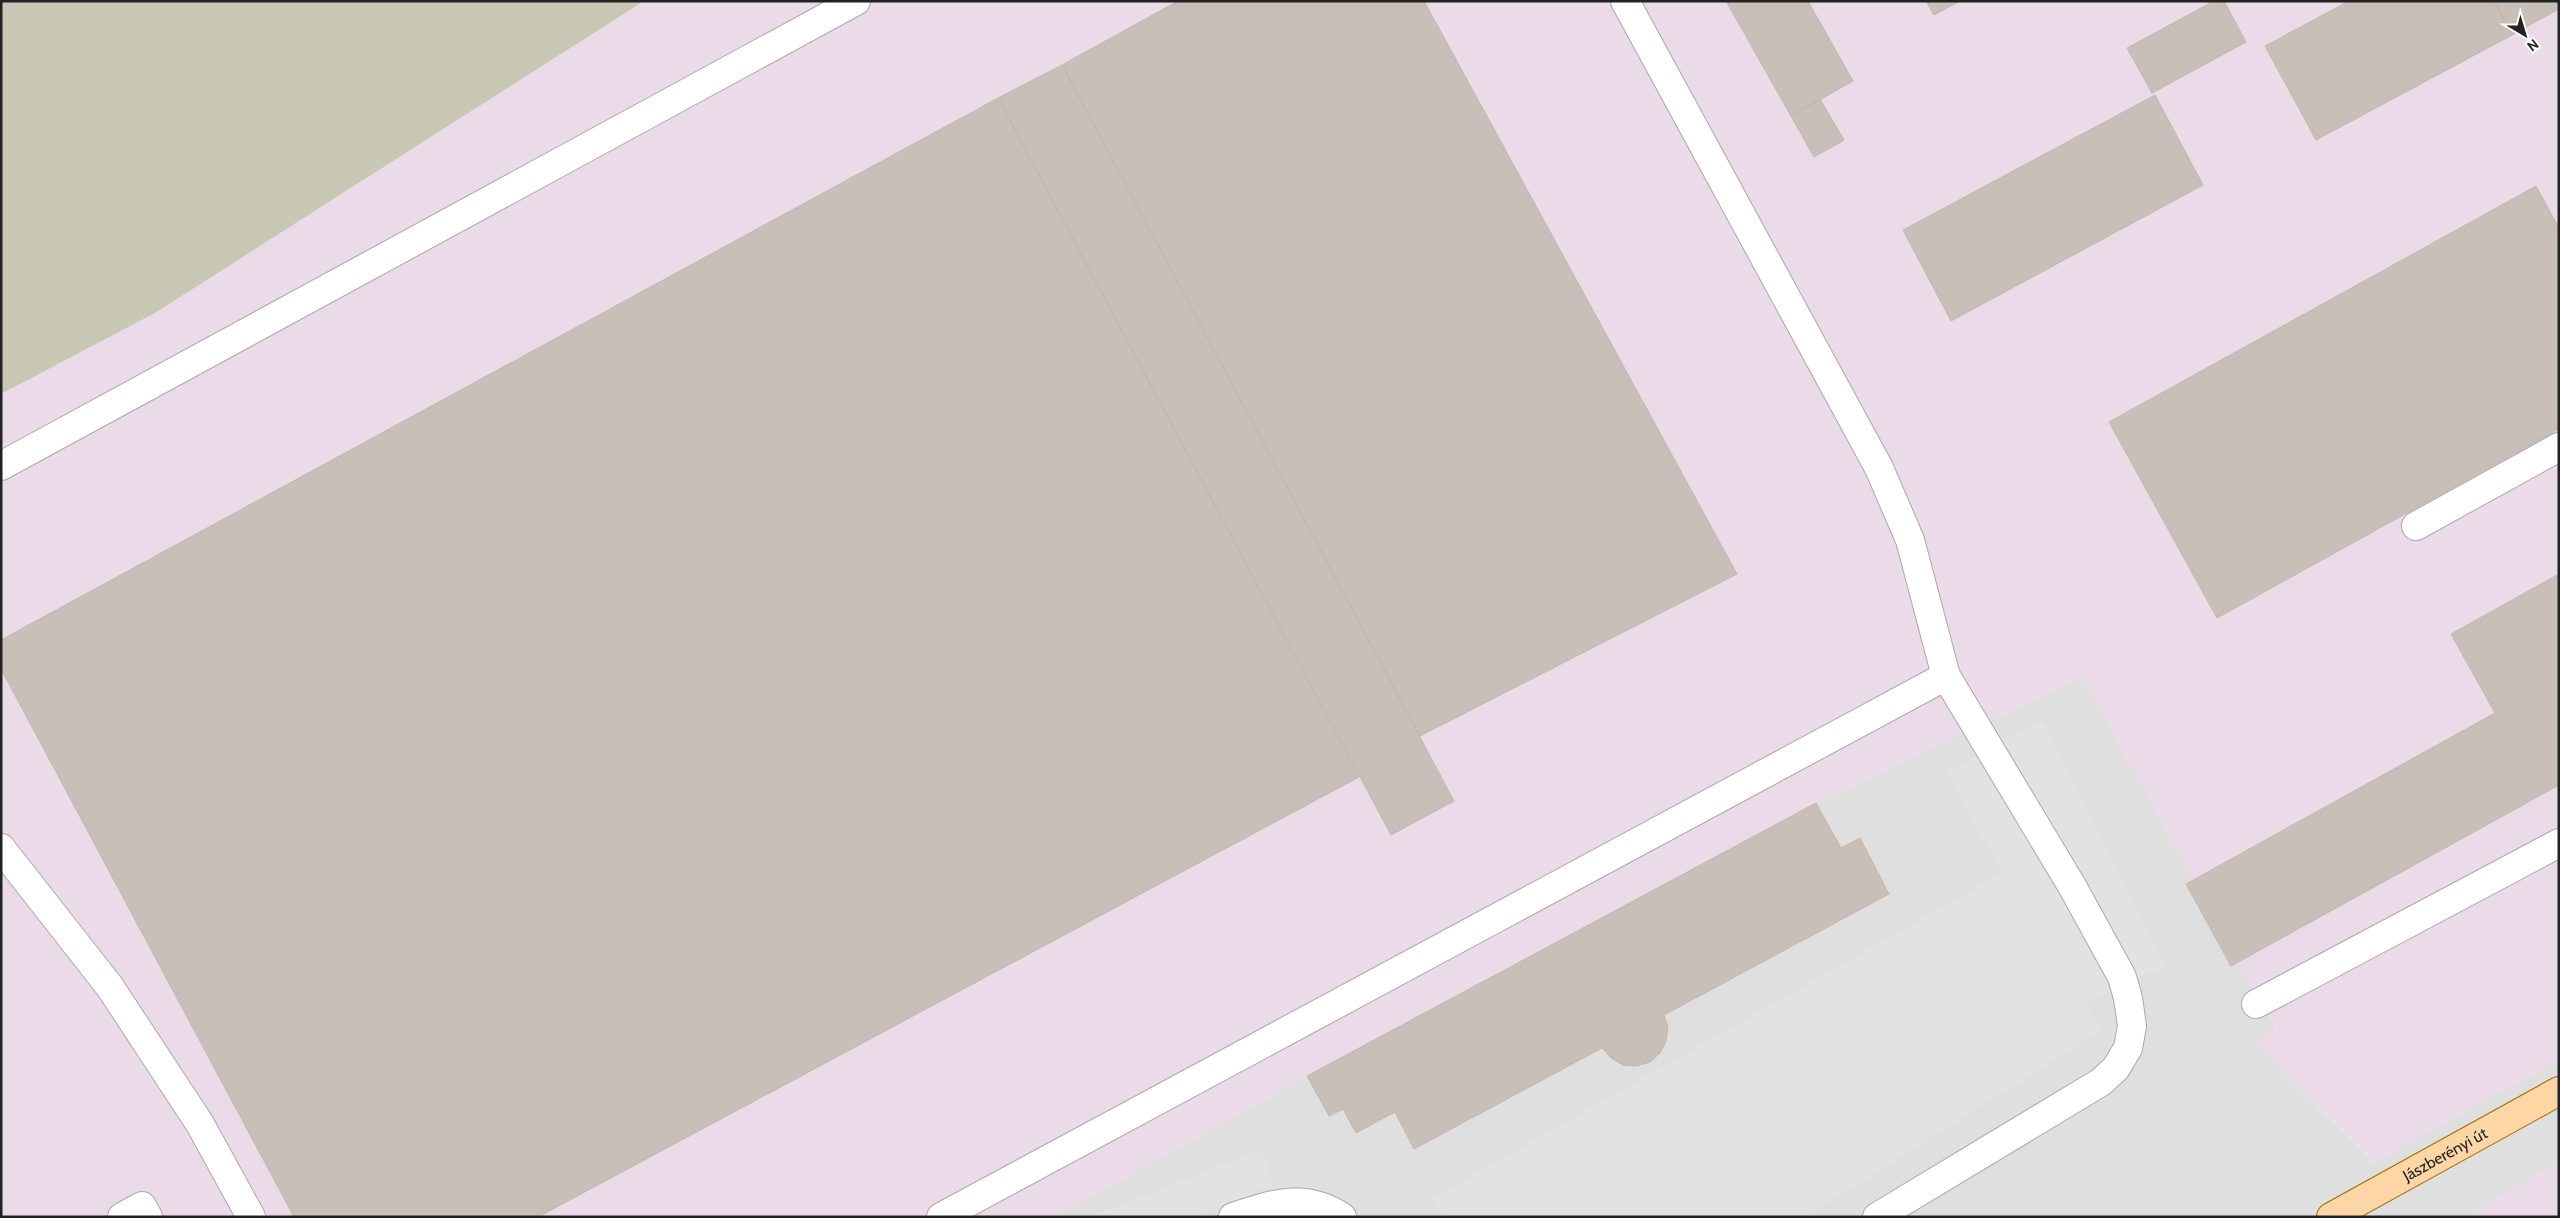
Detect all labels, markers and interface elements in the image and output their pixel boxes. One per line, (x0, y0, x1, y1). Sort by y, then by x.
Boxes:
north arrow (2500, 10, 2550, 60)
text: N (2524, 35, 2542, 55)
street label: Jászberényi út (2398, 1123, 2491, 1186)

